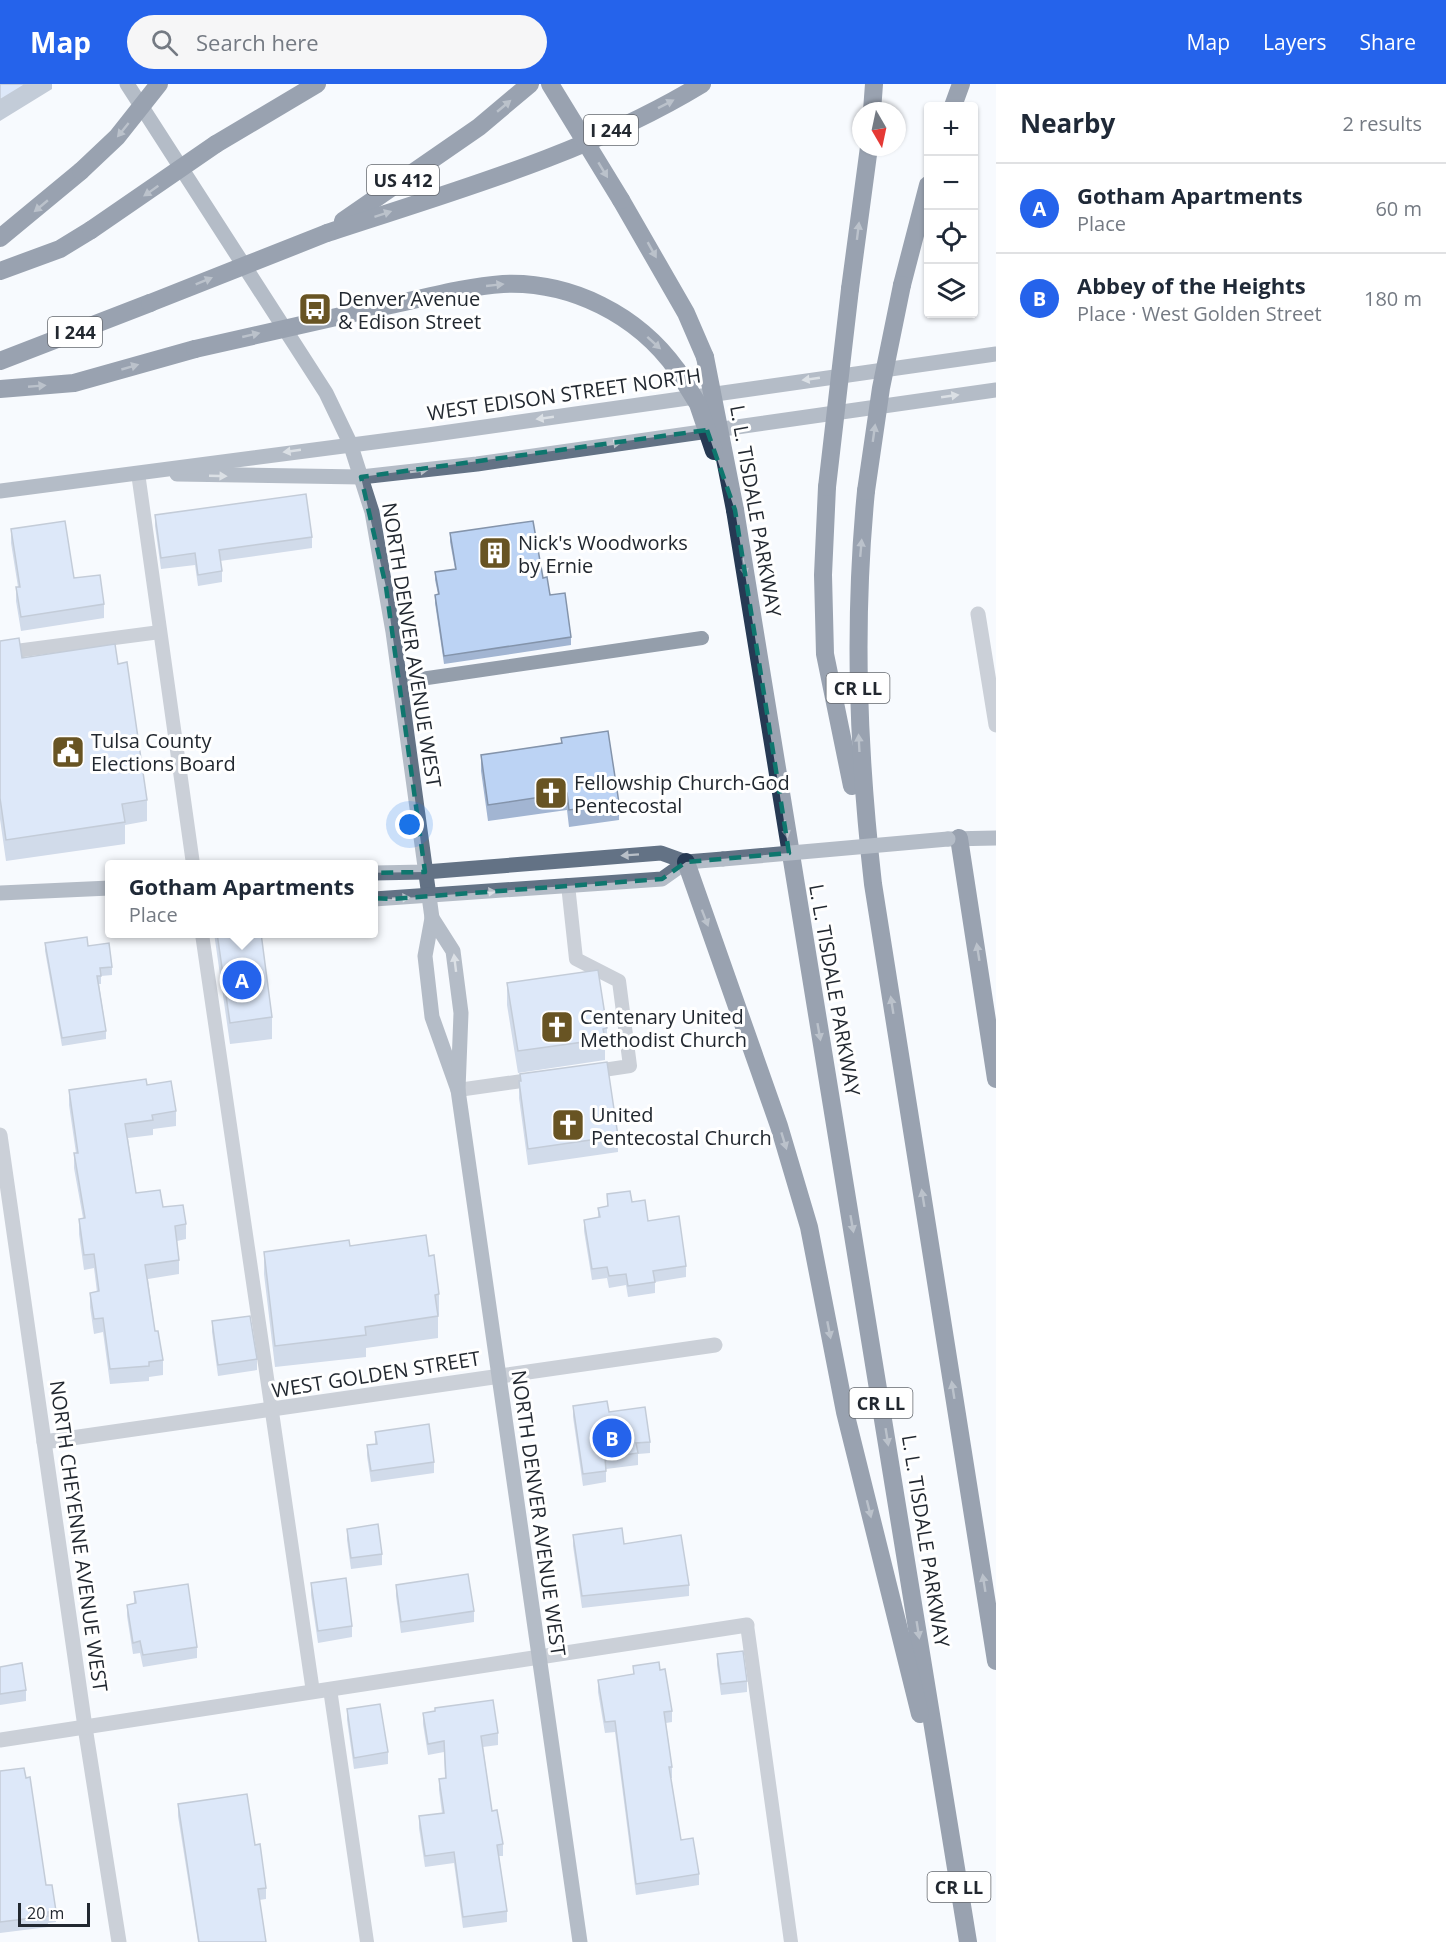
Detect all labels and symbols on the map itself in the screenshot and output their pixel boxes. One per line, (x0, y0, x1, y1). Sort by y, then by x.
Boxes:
one-way arrow (496, 99, 512, 112)
one-way arrow (658, 99, 675, 109)
north arrow (852, 102, 906, 156)
road number: I 244 (584, 115, 638, 145)
one-way arrow (116, 122, 129, 138)
one-way arrow (597, 162, 608, 178)
road number: US 412 (367, 165, 439, 195)
one-way arrow (144, 185, 160, 197)
one-way arrow (33, 199, 49, 212)
one-way arrow (374, 209, 392, 219)
one-way arrow (853, 222, 863, 241)
one-way arrow (647, 242, 657, 259)
one-way arrow (196, 276, 214, 286)
one-way arrow (486, 280, 505, 290)
place label: Denver Avenue & Edison Street (338, 285, 481, 335)
bus stop icon: Denver Avenue & Edison Street (297, 291, 333, 327)
road number: I 244 (48, 317, 102, 347)
one-way arrow (242, 329, 261, 339)
one-way arrow (646, 336, 661, 349)
street label: WEST EDISON STREET NORTH (425, 361, 703, 427)
one-way arrow (121, 362, 139, 371)
one-way arrow (801, 375, 820, 384)
one-way arrow (27, 381, 46, 391)
one-way arrow (941, 392, 960, 401)
street label: L. L. TISDALE PARKWAY (724, 403, 788, 620)
one-way arrow (536, 413, 555, 422)
one-way arrow (870, 424, 879, 443)
one-way arrow (603, 440, 622, 449)
one-way arrow (283, 447, 302, 456)
one-way arrow (410, 466, 429, 475)
one-way arrow (208, 472, 227, 481)
street label: NORTH DENVER AVENUE WEST (376, 500, 448, 790)
place label: Nick's Woodworks by Ernie (518, 529, 688, 579)
building icon: Nick's Woodworks by Ernie (477, 535, 513, 571)
one-way arrow (856, 538, 866, 557)
one-way arrow (739, 558, 748, 577)
road number: CR LL (826, 673, 890, 703)
place label: Tulsa County Elections Board (91, 727, 236, 777)
one-way arrow (855, 733, 864, 752)
public building icon: Tulsa County Elections Board (50, 734, 86, 770)
place label: Fellowship Church-God Pentecostal (574, 769, 790, 819)
church icon: Fellowship Church-God Pentecostal (533, 775, 569, 811)
your location (395, 810, 424, 839)
one-way arrow (781, 820, 790, 839)
one-way arrow (620, 851, 639, 860)
street label: L. L. TISDALE PARKWAY (803, 882, 867, 1099)
one-way arrow (477, 887, 496, 896)
one-way arrow (392, 893, 411, 903)
one-way arrow (700, 909, 710, 927)
one-way arrow (973, 942, 982, 961)
one-way arrow (450, 953, 460, 972)
pin: A (222, 958, 262, 1002)
one-way arrow (887, 996, 896, 1015)
place label: Centenary United Methodist Church (580, 1003, 747, 1053)
church icon: Centenary United Methodist Church (539, 1009, 575, 1045)
one-way arrow (815, 1022, 824, 1041)
place label: United Pentecostal Church (591, 1101, 772, 1151)
church icon: United Pentecostal Church (550, 1107, 586, 1143)
one-way arrow (780, 1132, 789, 1150)
one-way arrow (918, 1188, 927, 1207)
one-way arrow (848, 1214, 857, 1233)
one-way arrow (825, 1321, 834, 1340)
street label: WEST GOLDEN STREET (270, 1344, 482, 1404)
street label: NORTH DENVER AVENUE WEST (506, 1368, 572, 1658)
street label: NORTH CHEYENNE AVENUE WEST (44, 1379, 114, 1693)
one-way arrow (948, 1381, 957, 1400)
road number: CR LL (850, 1388, 912, 1418)
pin: B (592, 1416, 632, 1460)
one-way arrow (882, 1428, 891, 1447)
street label: L. L. TISDALE PARKWAY (896, 1433, 956, 1650)
one-way arrow (865, 1500, 875, 1518)
one-way arrow (979, 1573, 988, 1592)
one-way arrow (913, 1620, 922, 1639)
road number: CR LL (928, 1872, 990, 1902)
scale bar (18, 1900, 90, 1928)

